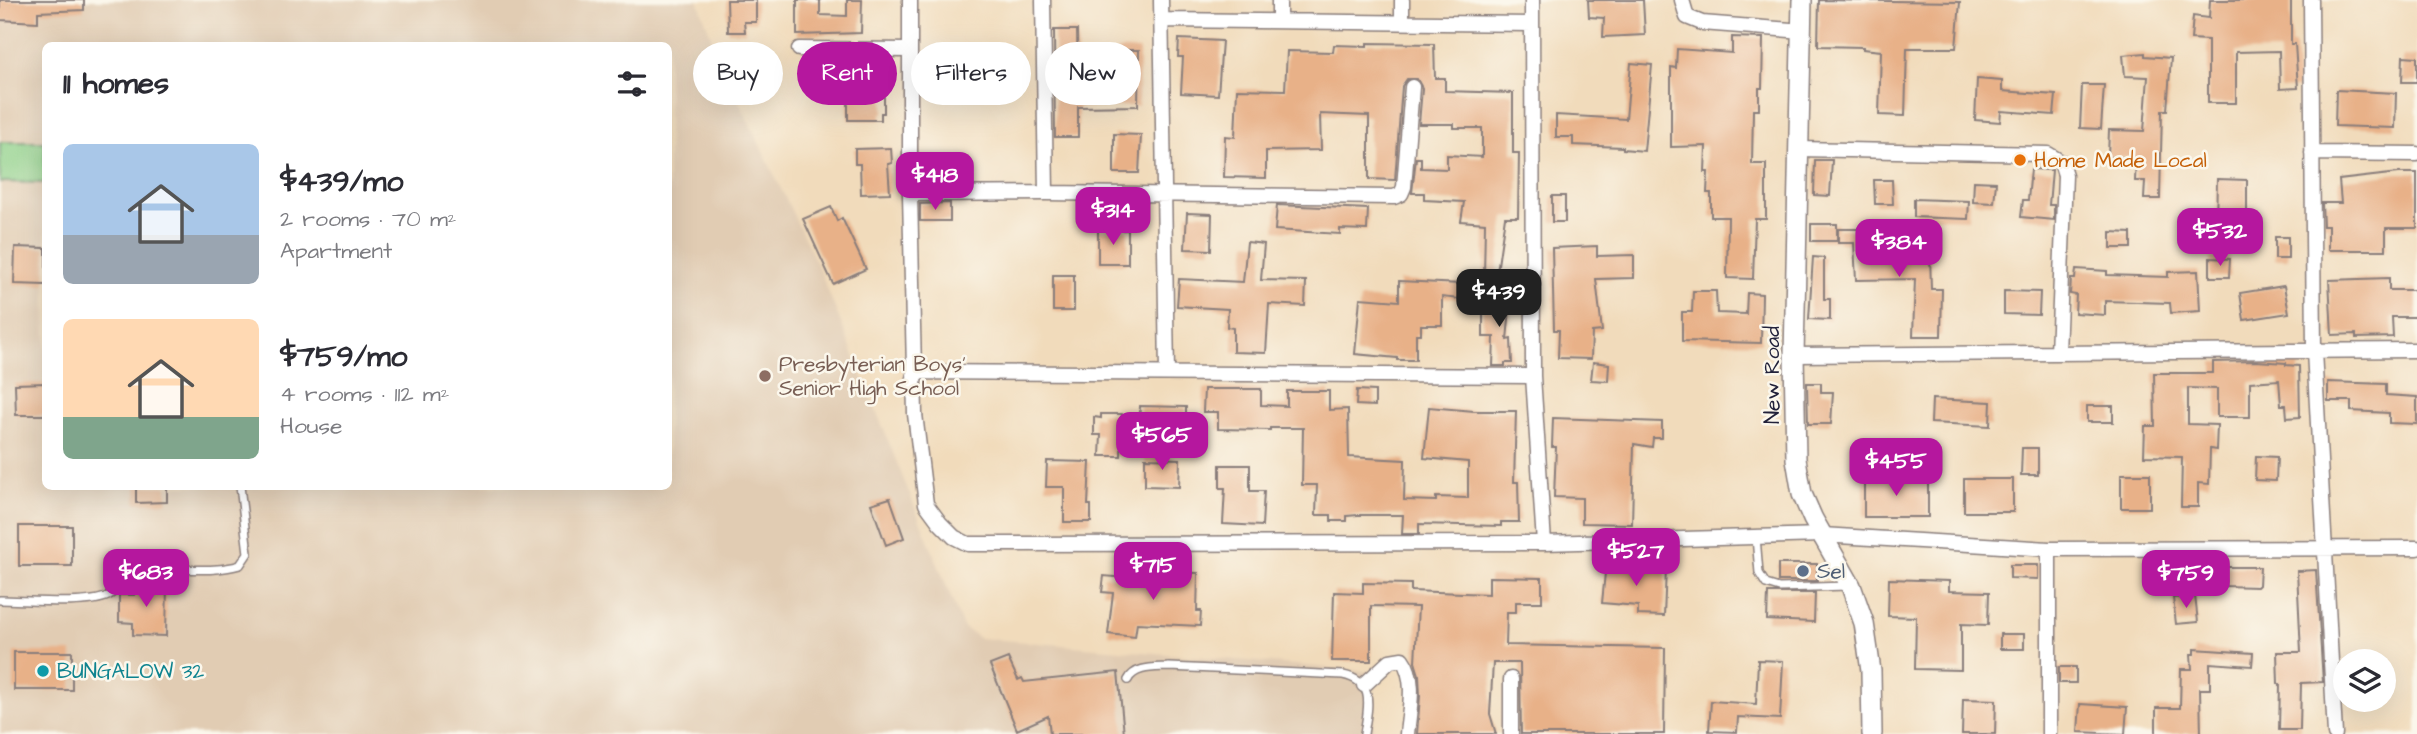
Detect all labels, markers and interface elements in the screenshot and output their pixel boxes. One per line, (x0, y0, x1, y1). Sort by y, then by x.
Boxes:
chip: Buy (693, 42, 783, 105)
chip: Rent (797, 42, 897, 105)
chip: Filters (911, 42, 1031, 105)
chip: New (1045, 42, 1141, 105)
text: 11 homes (63, 63, 169, 105)
icon: filters (613, 65, 651, 103)
place label: Home Made Local (2034, 146, 2207, 175)
pin: $418 (894, 152, 976, 212)
marker: Home Made Local (2012, 152, 2028, 168)
text: $418 (912, 159, 958, 191)
text: $439/mo (280, 161, 403, 203)
icon: home (119, 172, 203, 256)
pin: $314 (1072, 188, 1154, 247)
text: $314 (1091, 194, 1135, 226)
text: 2 rooms · 70 m² (280, 203, 456, 235)
pin: $532 (2179, 208, 2261, 268)
text: $532 (2193, 215, 2247, 247)
pin: $384 (1858, 219, 1940, 279)
text: $384 (1871, 226, 1927, 258)
text: Apartment (280, 235, 392, 267)
pin: $439 (1458, 270, 1540, 329)
text: $439 (1472, 276, 1526, 308)
street label: New Road (1758, 326, 1787, 424)
text: $759/mo (280, 336, 407, 378)
icon: home (119, 347, 203, 431)
place label: Presbyterian Boys' Senior High School (779, 350, 966, 405)
marker: Presbyterian Boys' Senior High School (757, 368, 773, 384)
text: 4 rooms · 112 m² (280, 378, 449, 410)
text: House (280, 410, 343, 442)
pin: $565 (1121, 412, 1203, 472)
text: $565 (1132, 419, 1192, 451)
pin: $455 (1855, 438, 1937, 498)
text: $455 (1865, 445, 1927, 477)
pin: $527 (1595, 528, 1677, 588)
text: $527 (1608, 535, 1664, 567)
pin: $715 (1112, 542, 1194, 602)
text: $715 (1130, 549, 1176, 581)
pin: $683 (105, 550, 187, 609)
pin: $759 (2145, 550, 2227, 610)
text: $683 (119, 556, 173, 588)
place label: Sel (1817, 557, 1845, 586)
text: $759 (2158, 557, 2214, 589)
marker: Sel (1795, 563, 1811, 579)
map controls (2333, 649, 2396, 712)
button: layers (2333, 649, 2396, 712)
place label: BUNGALOW 32 (57, 657, 204, 686)
marker: BUNGALOW 32 (35, 663, 51, 679)

